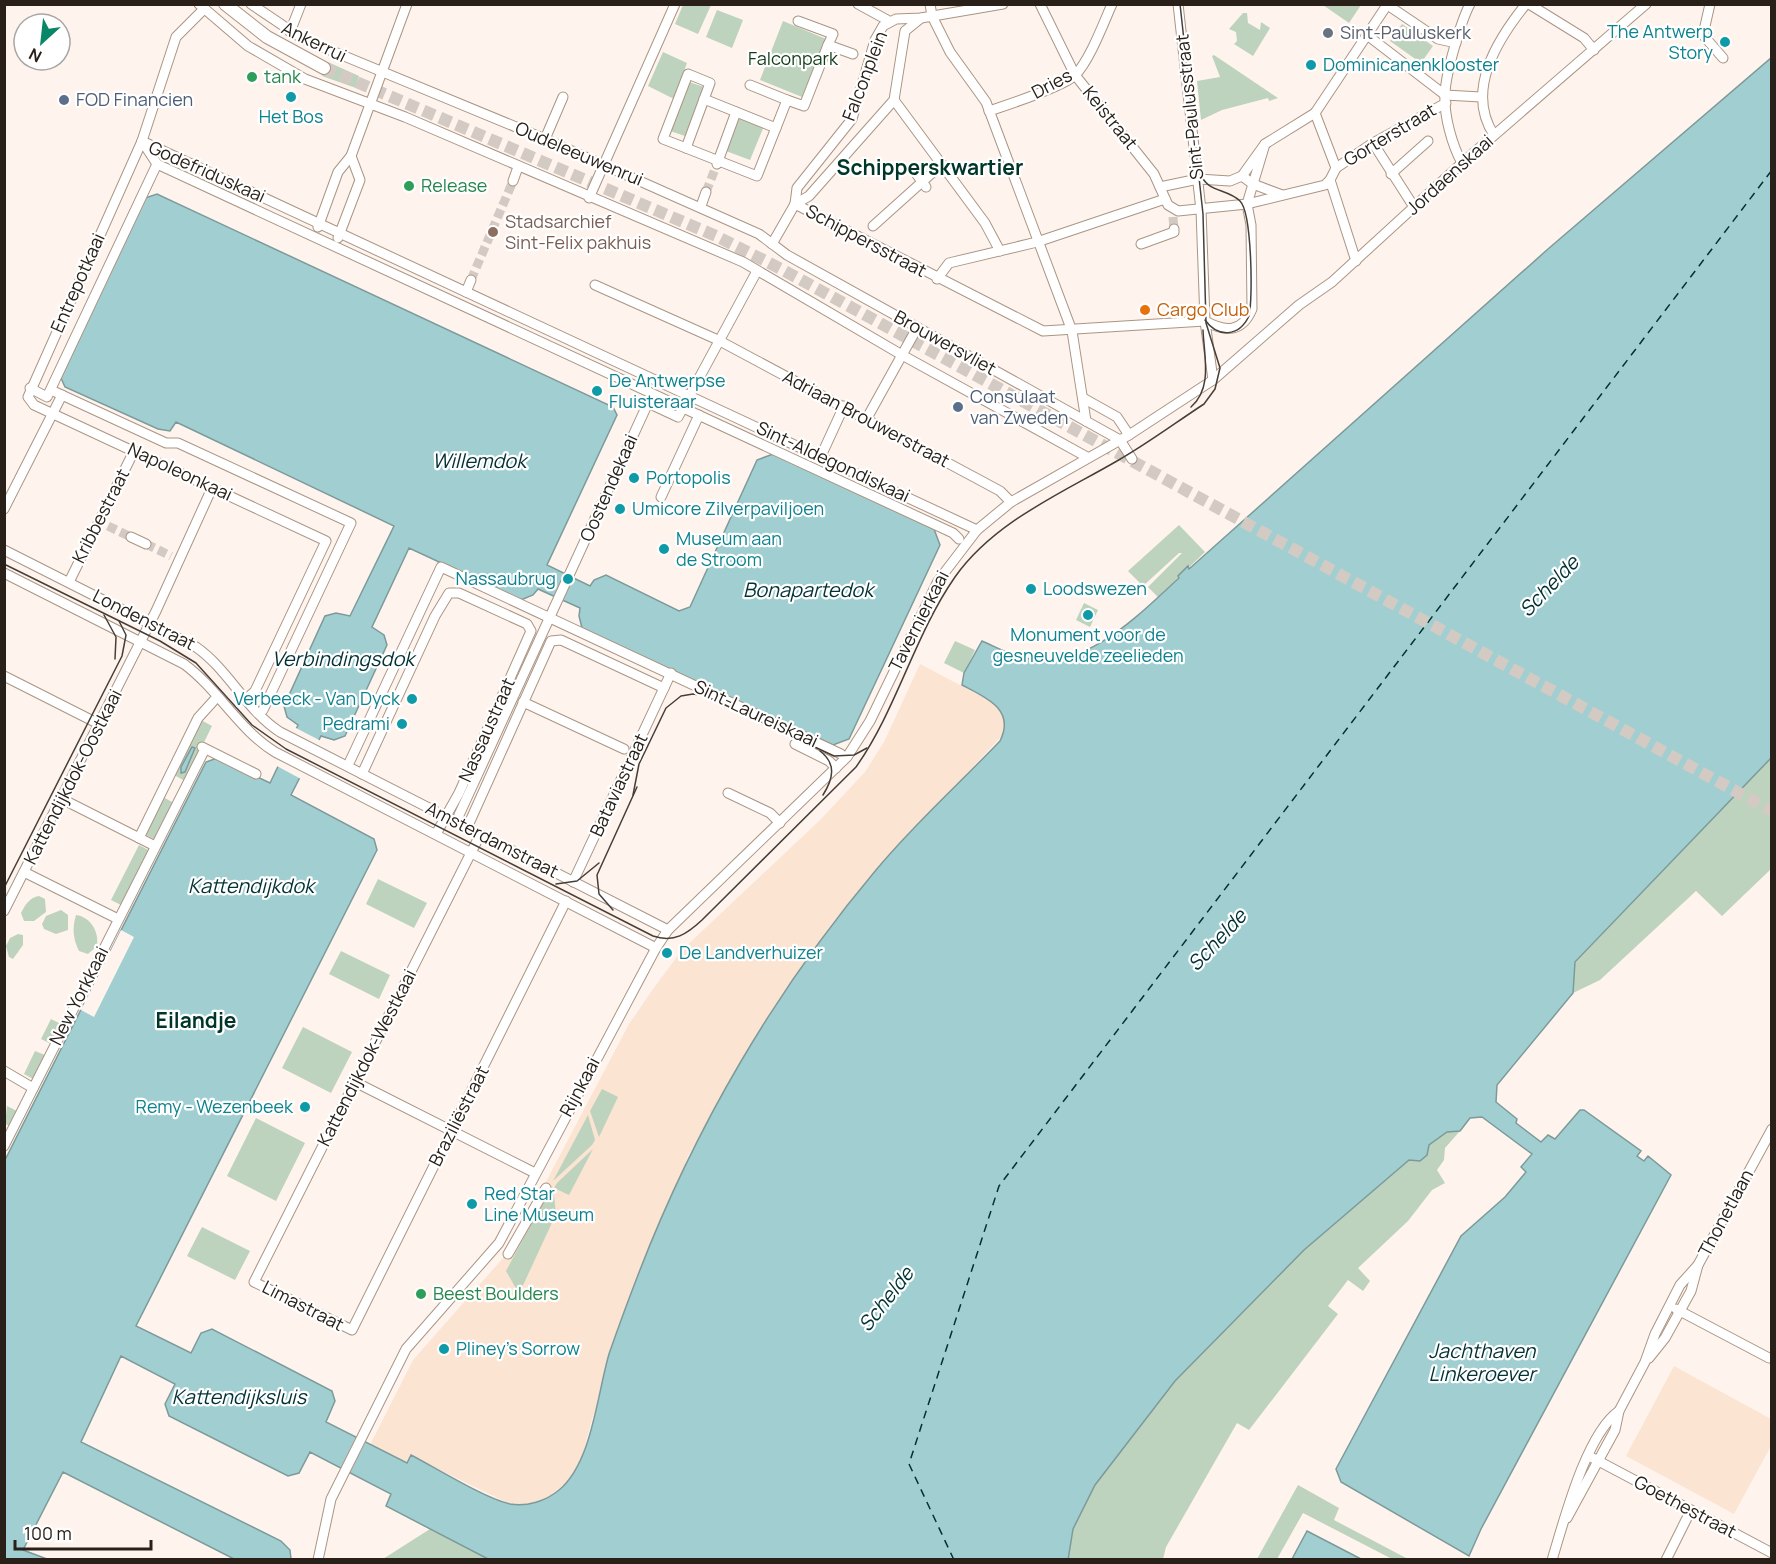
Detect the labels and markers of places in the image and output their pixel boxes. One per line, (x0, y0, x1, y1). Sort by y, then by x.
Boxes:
place label: The Antwerp Story (1607, 19, 1713, 64)
place label: Sint-Pauluskerk (1340, 20, 1472, 44)
marker: Sint-Pauluskerk (1321, 26, 1335, 40)
marker: The Antwerp Story (1718, 35, 1732, 49)
place label: Dominicanenklooster (1323, 52, 1500, 76)
marker: Dominicanenklooster (1304, 58, 1318, 72)
place label: tank (264, 64, 302, 88)
marker: tank (245, 70, 259, 84)
place label: FOD Financien (76, 87, 193, 111)
marker: Het Bos (284, 90, 298, 104)
marker: FOD Financien (57, 93, 71, 107)
place label: Het Bos (259, 104, 323, 128)
place label: Release (421, 173, 487, 197)
marker: Release (402, 179, 416, 193)
place label: Stadsarchief Sint-Felix pakhuis (505, 209, 651, 254)
marker: Stadsarchief Sint-Felix pakhuis (486, 225, 500, 239)
place label: Cargo Club (1157, 297, 1249, 321)
marker: Cargo Club (1138, 303, 1152, 317)
place label: De Antwerpse Fluisteraar (609, 368, 726, 413)
marker: De Antwerpse Fluisteraar (590, 384, 604, 398)
place label: Consulaat van Zweden (970, 384, 1068, 429)
marker: Consulaat van Zweden (951, 400, 965, 414)
place label: Portopolis (646, 465, 731, 489)
marker: Portopolis (627, 471, 641, 485)
place label: Umicore Zilverpaviljoen (632, 496, 824, 520)
marker: Umicore Zilverpaviljoen (613, 502, 627, 516)
place label: Museum aan de Stroom (676, 526, 782, 571)
marker: Museum aan de Stroom (657, 542, 671, 556)
place label: Nassaubrug (456, 566, 556, 590)
marker: Nassaubrug (561, 572, 575, 586)
place label: Loodswezen (1043, 576, 1147, 600)
marker: Loodswezen (1024, 582, 1038, 596)
marker: Monument voor de gesneuvelde zeelieden (1081, 608, 1095, 622)
place label: Monument voor de gesneuvelde zeelieden (992, 622, 1184, 667)
place label: Verbeeck - Van Dyck (233, 686, 401, 710)
marker: Verbeeck - Van Dyck (405, 692, 419, 706)
place label: Pedrami (322, 711, 390, 735)
marker: Pedrami (395, 717, 409, 731)
place label: De Landverhuizer (679, 940, 823, 964)
marker: De Landverhuizer (660, 946, 674, 960)
place label: Remy - Wezenbeek (136, 1094, 294, 1118)
marker: Remy - Wezenbeek (298, 1100, 312, 1114)
place label: Red Star Line Museum (484, 1181, 594, 1226)
marker: Red Star Line Museum (465, 1197, 479, 1211)
place label: Beest Boulders (433, 1281, 559, 1305)
marker: Beest Boulders (414, 1287, 428, 1301)
place label: Pliney's Sorrow (456, 1336, 580, 1360)
marker: Pliney's Sorrow (437, 1342, 451, 1356)

